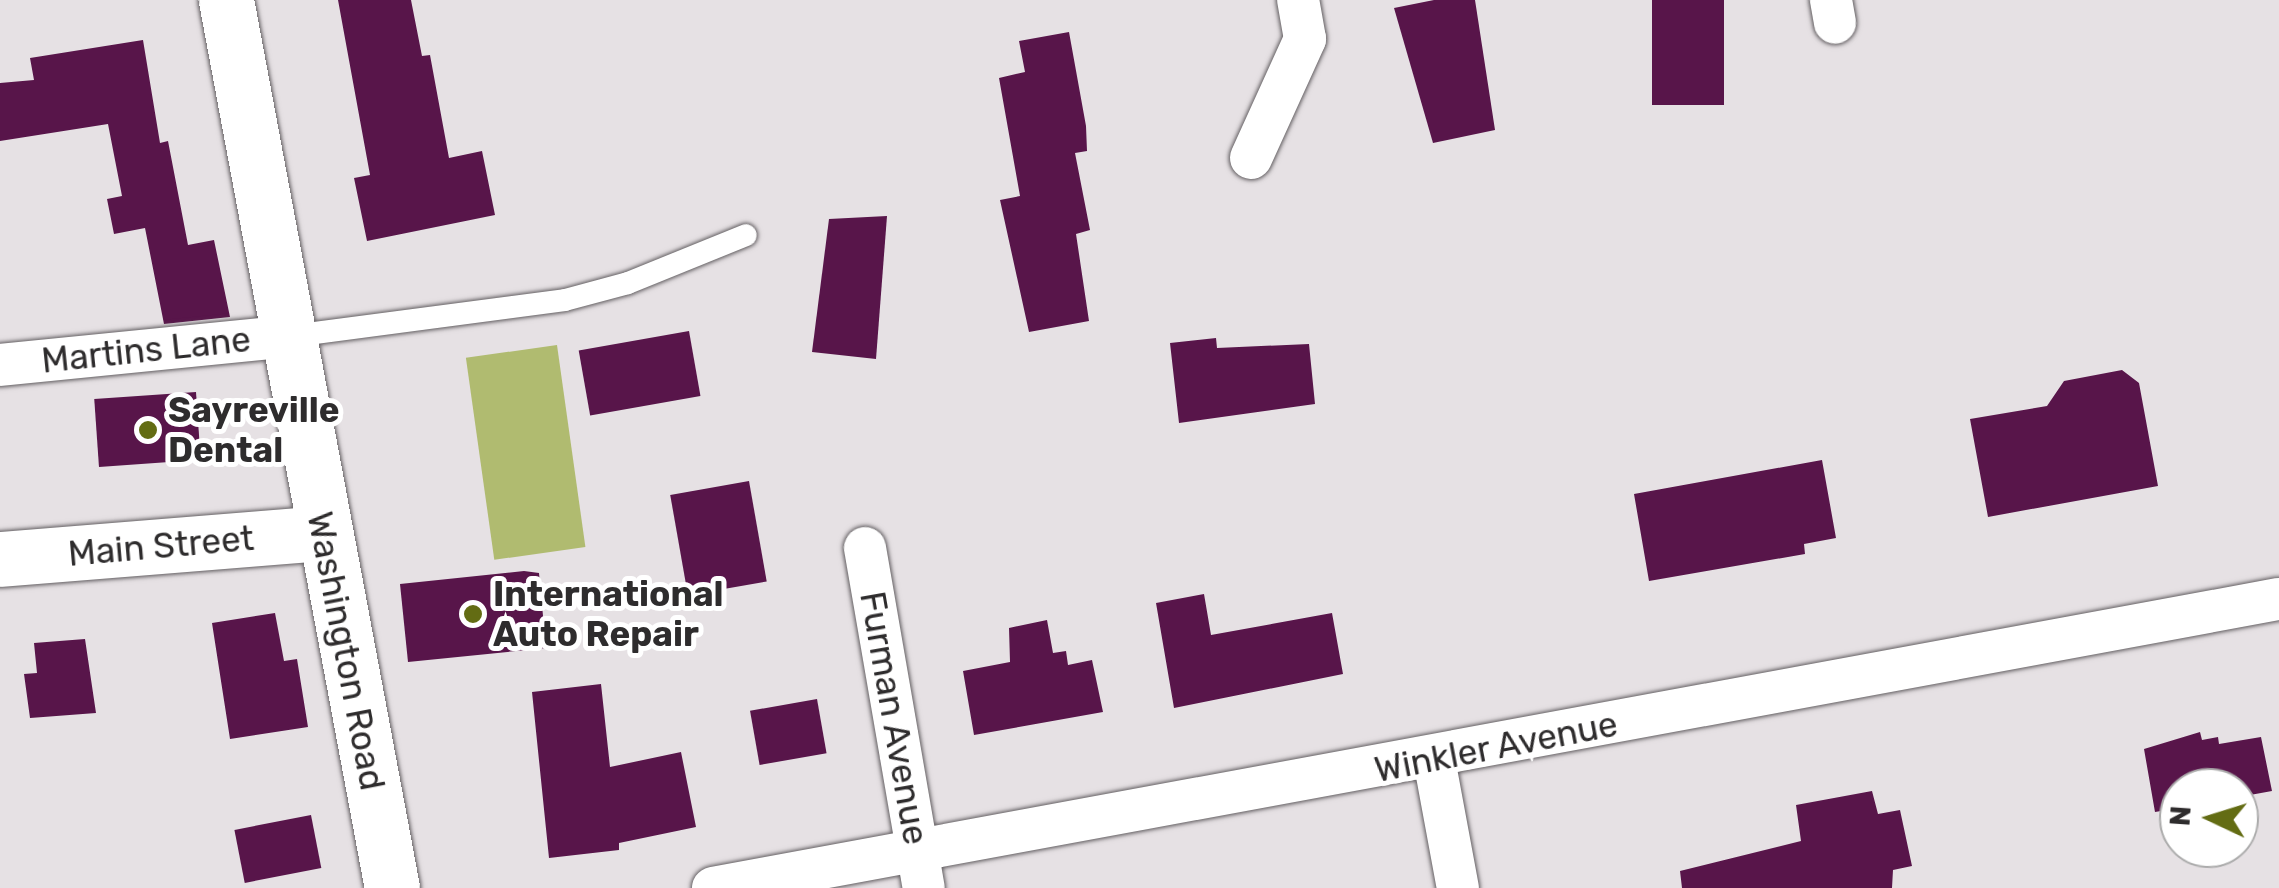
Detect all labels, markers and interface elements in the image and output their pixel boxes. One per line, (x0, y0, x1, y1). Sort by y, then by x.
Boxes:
street label: Martins Lane (39, 318, 253, 382)
place label: Sayreville Dental (168, 389, 340, 471)
marker: Sayreville Dental (137, 419, 159, 441)
street label: Washington Road (298, 508, 394, 794)
street label: Main Street (66, 517, 256, 575)
place label: International Auto Repair (493, 573, 724, 655)
street label: Furman Avenue (851, 588, 937, 848)
marker: International Auto Repair (462, 603, 484, 625)
street label: Winkler Avenue (1370, 703, 1622, 791)
north arrow (2159, 768, 2259, 868)
text: N (2163, 805, 2198, 827)

